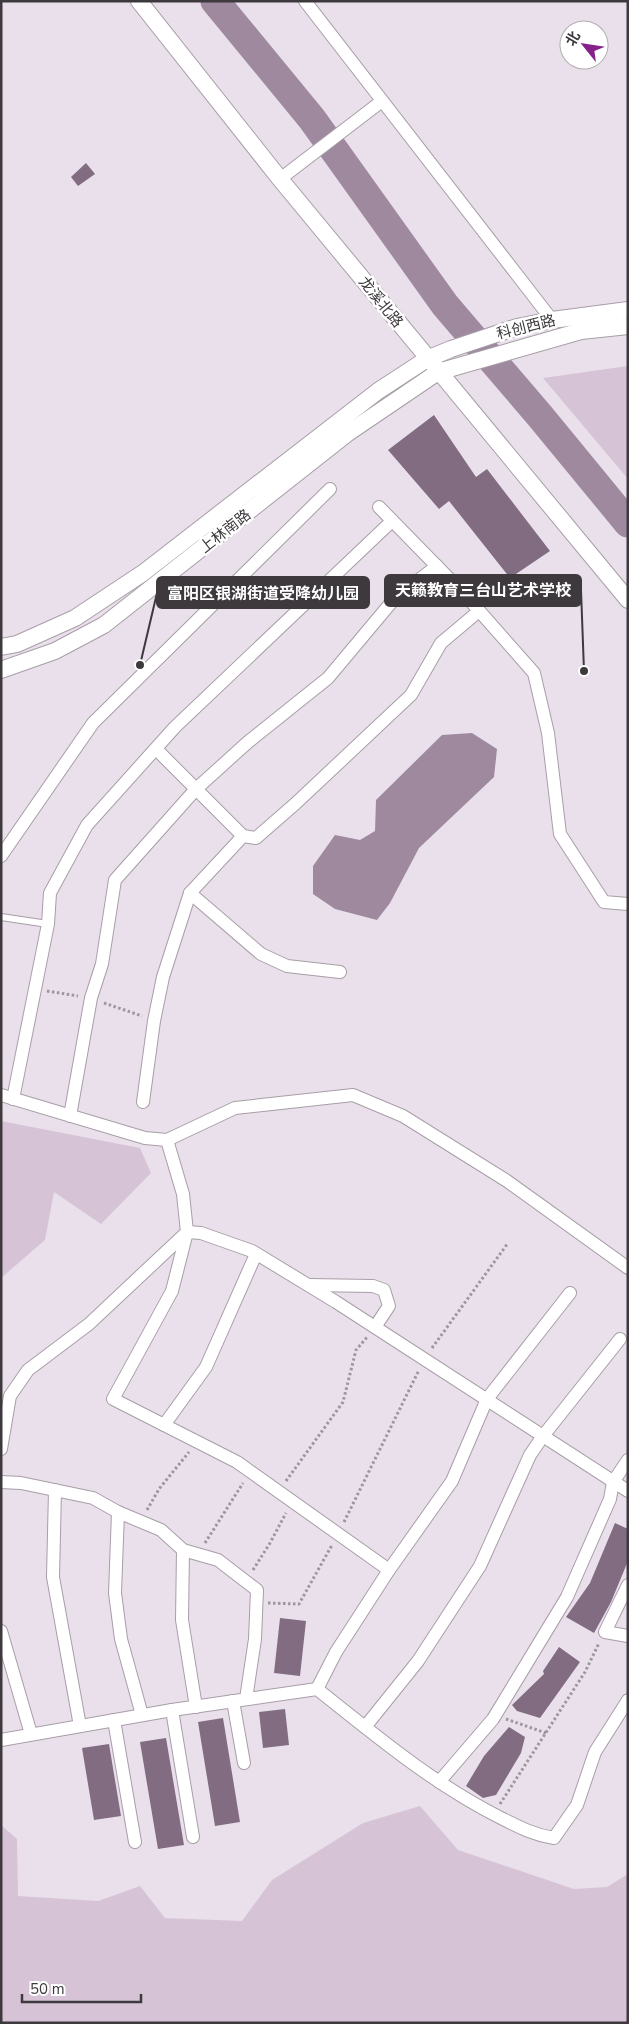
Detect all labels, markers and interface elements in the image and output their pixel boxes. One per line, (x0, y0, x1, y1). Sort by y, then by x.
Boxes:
north arrow (559, 20, 609, 70)
text: 北 (561, 28, 585, 50)
street label: 龙溪北路 (354, 272, 408, 332)
street label: 科创西路 (494, 310, 558, 344)
street label: 上林南路 (195, 505, 255, 557)
callout: 天籁教育三台山艺术学校 (385, 575, 581, 606)
callout: 富阳区银湖街道受降幼儿园 (157, 577, 369, 608)
text: 天籁教育三台山艺术学校 (395, 580, 572, 602)
text: 富阳区银湖街道受降幼儿园 (167, 583, 359, 605)
scale bar (22, 1972, 141, 2004)
text: 50 m (30, 1979, 65, 1999)

